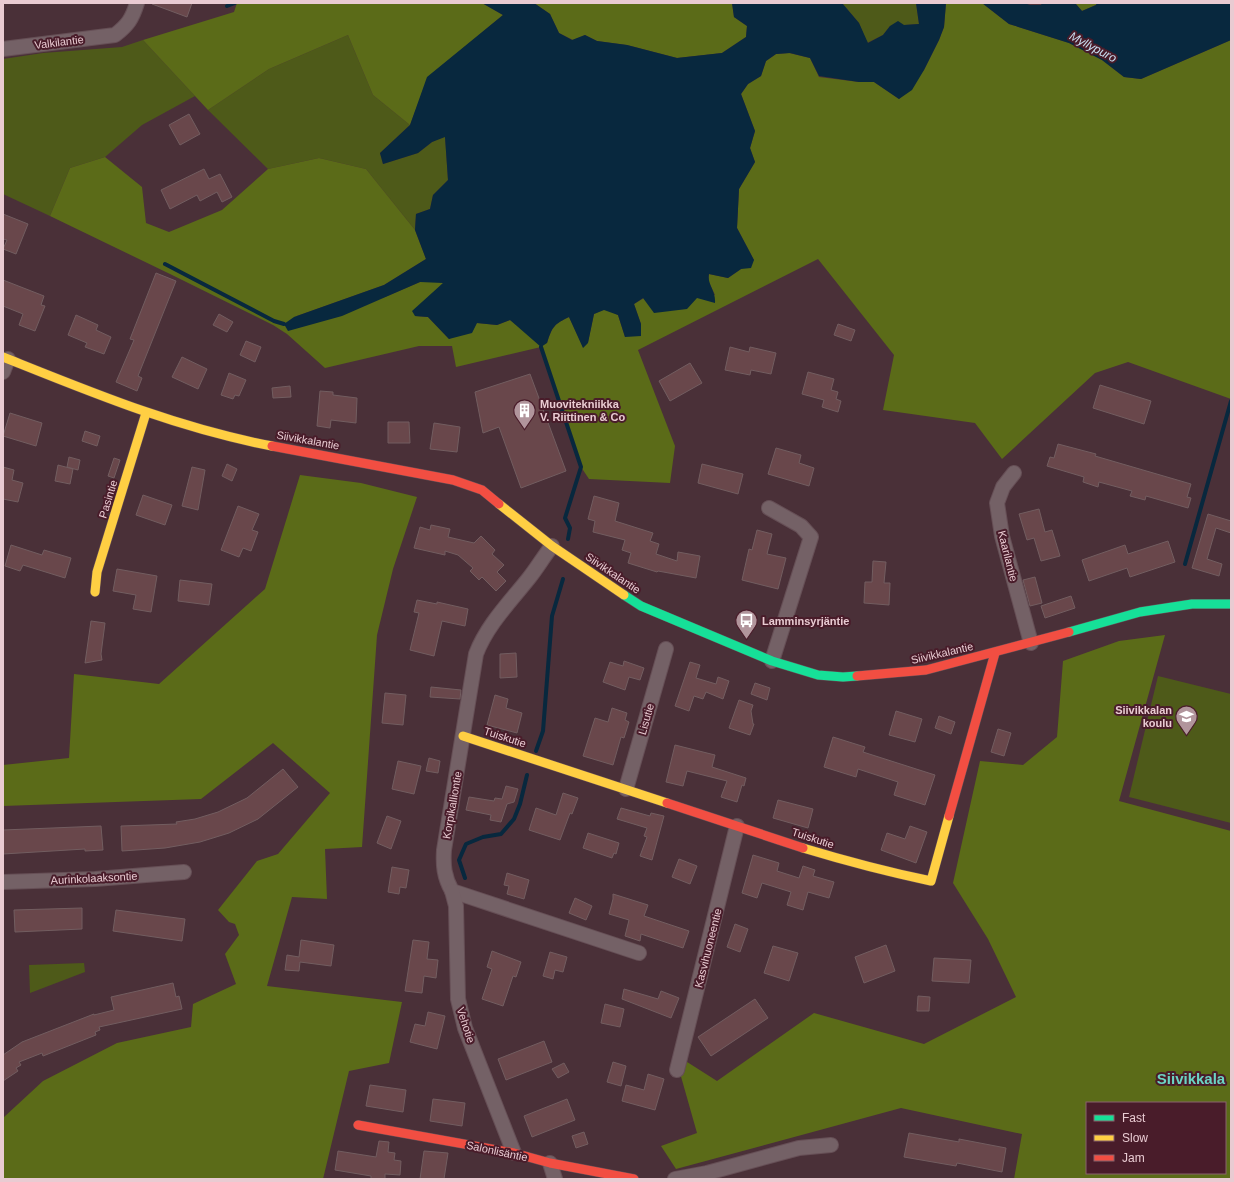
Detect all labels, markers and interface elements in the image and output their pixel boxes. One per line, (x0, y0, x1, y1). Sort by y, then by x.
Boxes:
water label: Myllypuro (1067, 29, 1119, 65)
street label: Valkilantie (34, 33, 84, 51)
building icon: Muovitekniikka V. Riittinen & Co (512, 397, 538, 430)
place label: Muovitekniikka V. Riittinen & Co (540, 398, 625, 423)
street label: Siivikkalantie (276, 429, 340, 451)
street label: Pasintie (97, 479, 119, 519)
street label: Kaarilantie (996, 529, 1020, 583)
street label: Siivikkalantie (583, 550, 643, 596)
bus stop icon: Lamminsyrjäntie (734, 608, 760, 641)
place label: Lamminsyrjäntie (762, 615, 849, 627)
street label: Siivikkalantie (910, 640, 974, 666)
street label: Lisutie (636, 702, 656, 736)
school or university icon: Siivikkalan koulu (1174, 703, 1200, 736)
place label: Siivikkalan koulu (1115, 704, 1172, 729)
street label: Tuiskutie (482, 725, 528, 749)
street label: Korpikalliontie (440, 770, 464, 840)
street label: Tuiskutie (790, 826, 836, 850)
street label: Aurinkolaaksontie (50, 870, 138, 886)
street label: Kasvihuoneentie (692, 907, 724, 989)
street label: Vehotie (455, 1006, 477, 1044)
district label: Siivikkala (1157, 1070, 1226, 1087)
legend (1086, 1102, 1226, 1174)
text: Fast (1122, 1111, 1146, 1125)
text: Slow (1122, 1131, 1148, 1145)
street label: Salonlisäntie (465, 1139, 529, 1163)
text: Jam (1122, 1151, 1145, 1165)

